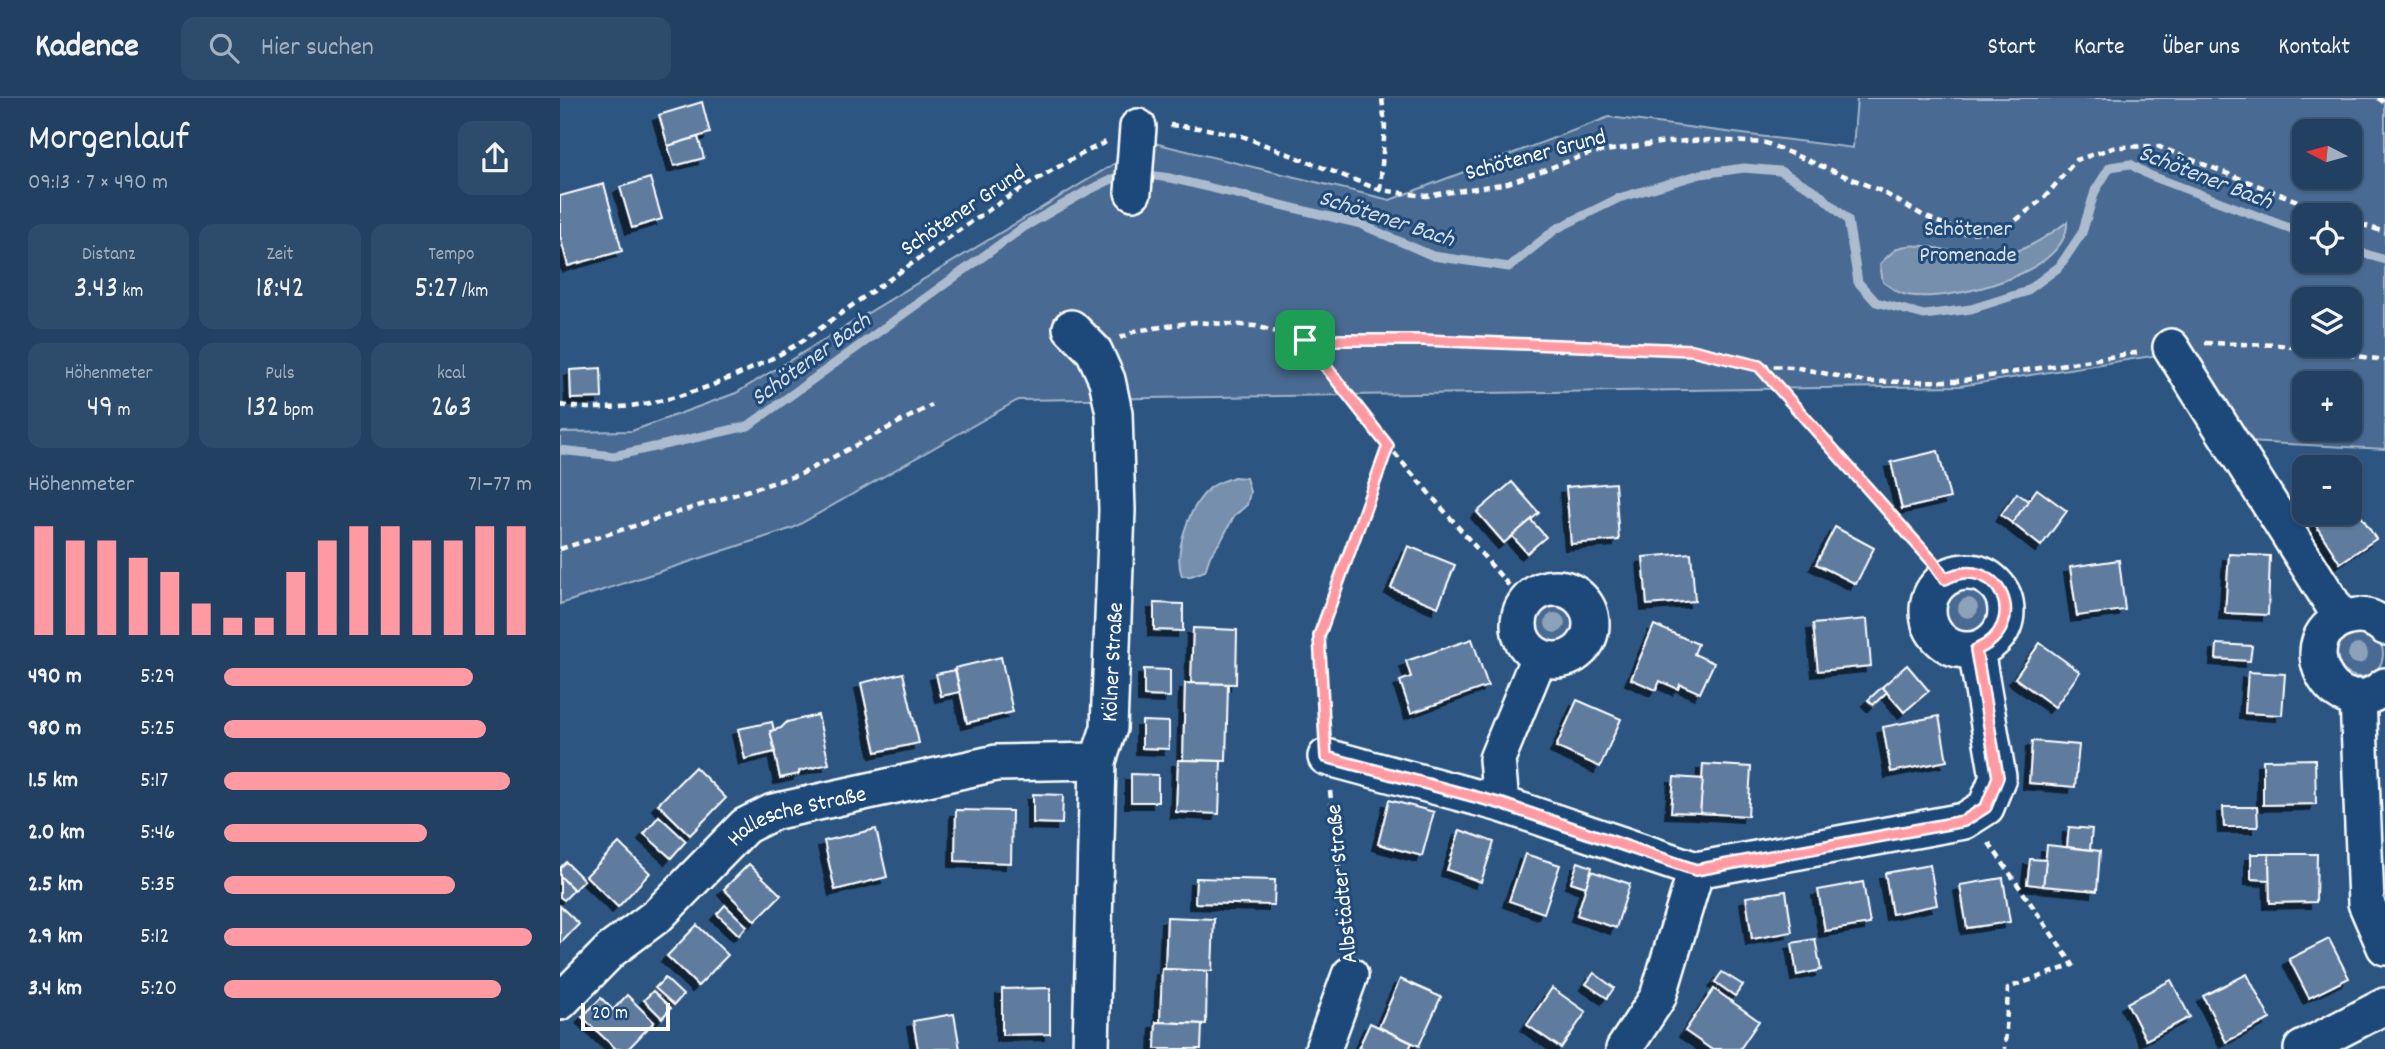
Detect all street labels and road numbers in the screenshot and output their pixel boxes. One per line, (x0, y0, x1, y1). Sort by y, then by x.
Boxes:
street label: Schötener Grund (1462, 122, 1610, 191)
street label: Schötener Grund (895, 158, 1033, 266)
street label: Kölner Straße (1095, 601, 1134, 723)
street label: Hallesche Straße (721, 779, 870, 856)
street label: Albstädter Straße (1319, 802, 1368, 965)

